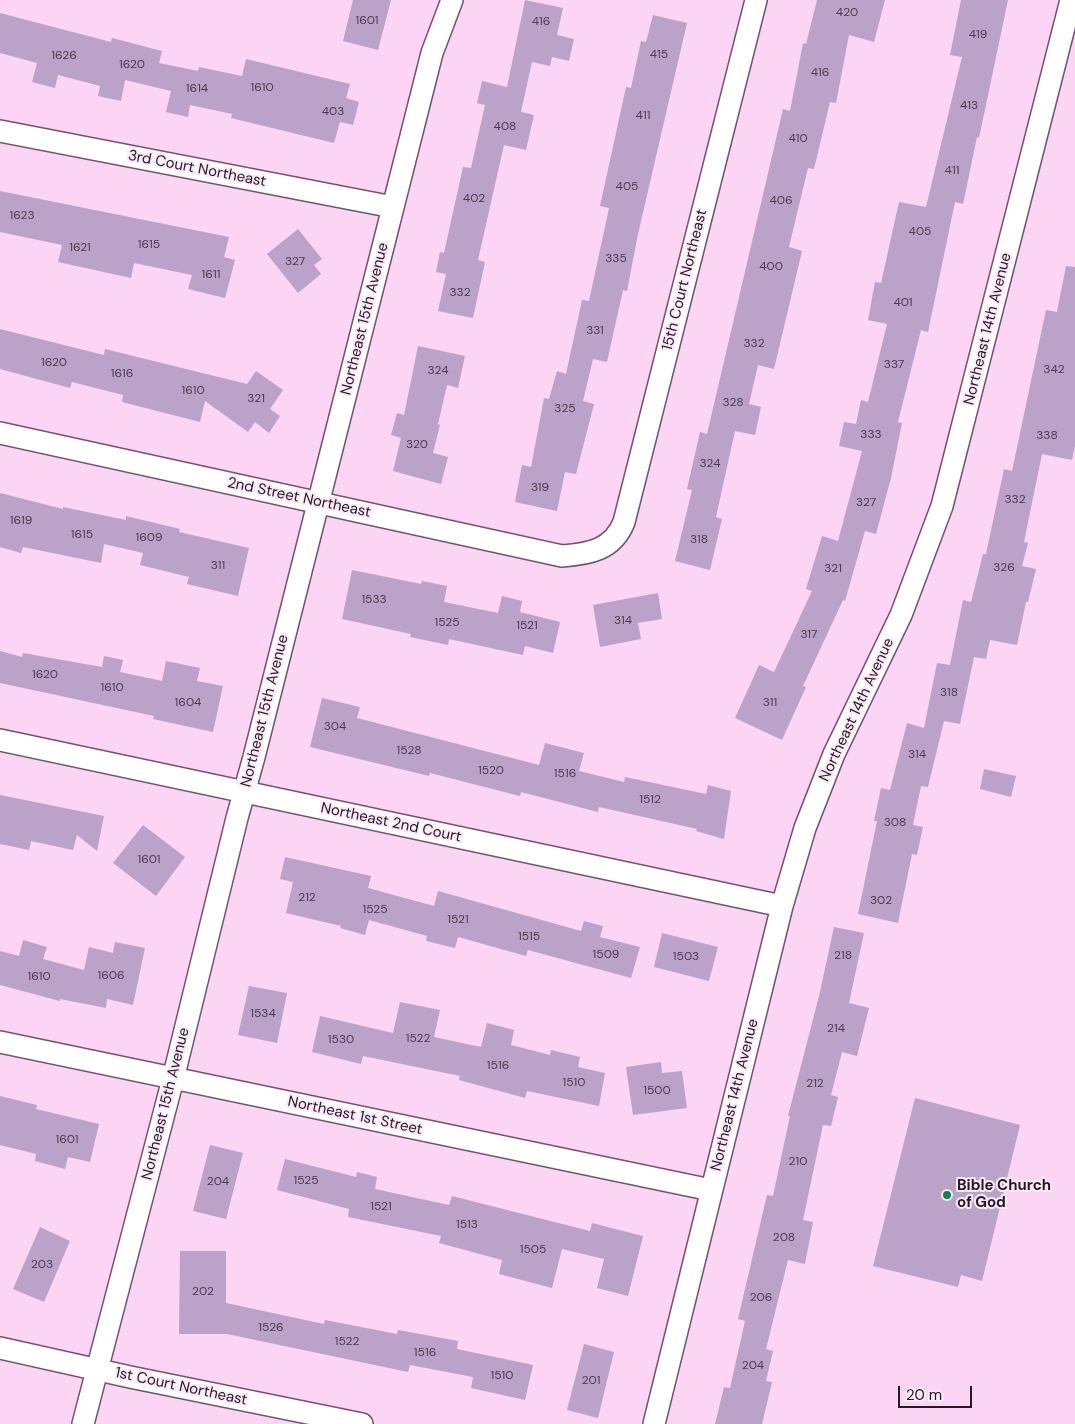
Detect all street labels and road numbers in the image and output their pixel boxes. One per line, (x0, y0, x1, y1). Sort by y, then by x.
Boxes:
street label: 3rd Court Northeast (126, 147, 268, 191)
street label: 15th Court Northeast (659, 207, 711, 353)
street label: Northeast 15th Avenue (337, 241, 393, 397)
street label: Northeast 14th Avenue (960, 251, 1016, 407)
street label: 2nd Street Northeast (226, 474, 372, 522)
street label: Northeast 15th Avenue (237, 633, 293, 789)
street label: Northeast 14th Avenue (816, 635, 898, 785)
street label: Northeast 2nd Court (319, 799, 463, 847)
street label: Northeast 14th Avenue (707, 1017, 763, 1173)
street label: Northeast 15th Avenue (138, 1026, 194, 1182)
street label: Northeast 1st Street (286, 1093, 424, 1139)
street label: 1st Court Northeast (113, 1364, 249, 1410)

